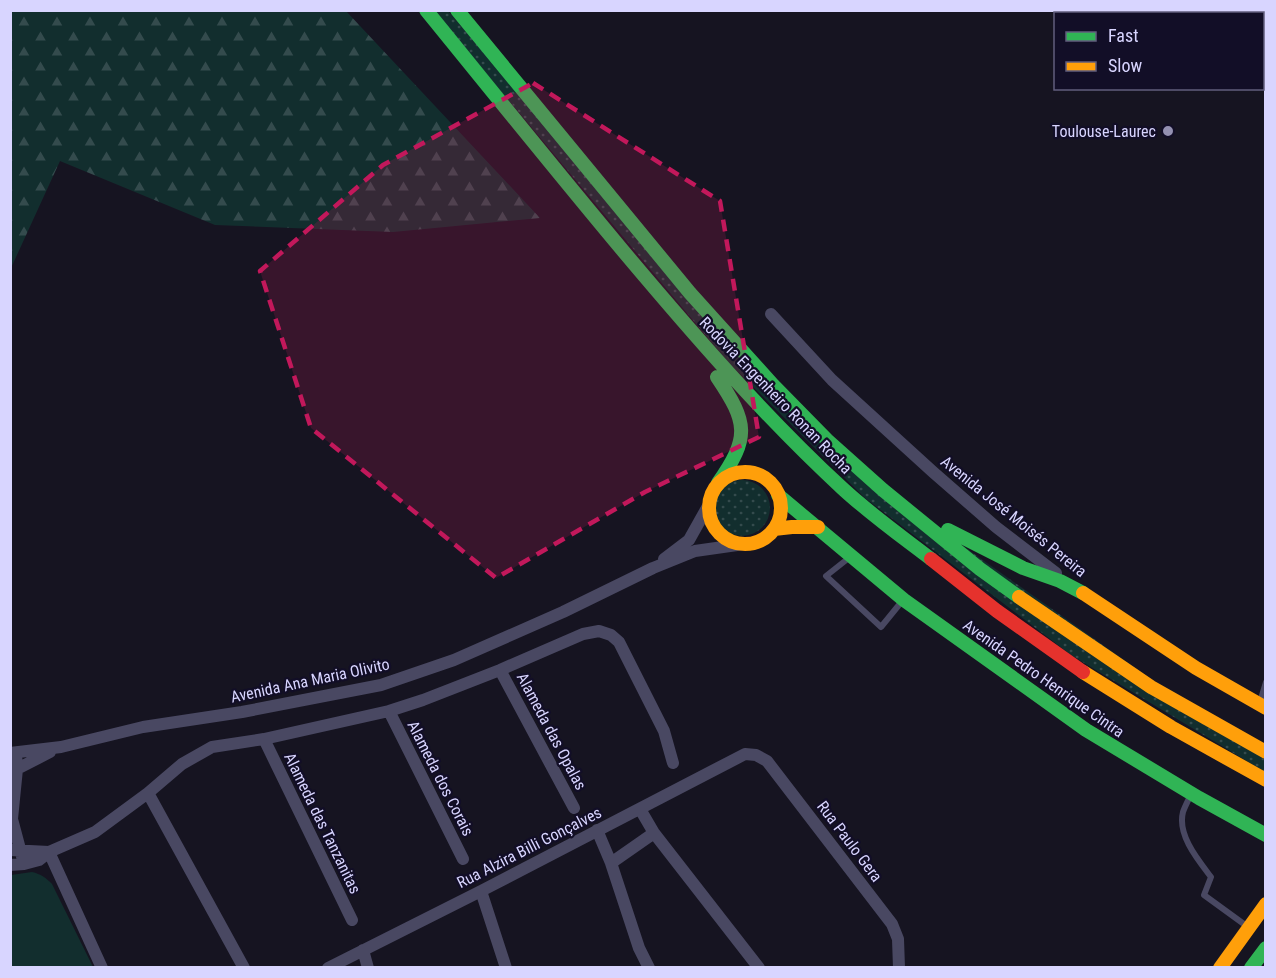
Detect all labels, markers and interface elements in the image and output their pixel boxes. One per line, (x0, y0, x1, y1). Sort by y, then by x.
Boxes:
legend (1054, 12, 1264, 90)
text: Fast (1108, 25, 1139, 46)
text: Slow (1108, 55, 1143, 76)
place label: Toulouse-Laurec (1052, 122, 1156, 141)
marker: Toulouse-Laurec (1161, 124, 1175, 138)
street label: Rodovia Engenheiro Ronan Rocha (695, 313, 856, 478)
street label: Avenida José Moisés Pereira (937, 452, 1090, 581)
street label: Avenida Pedro Henrique Cintra (959, 615, 1128, 741)
street label: Avenida Ana Maria Olivito (229, 654, 391, 707)
street label: Alameda das Opalas (513, 669, 590, 793)
street label: Alameda dos Corais (403, 718, 478, 839)
street label: Alameda das Tanzanitas (280, 750, 365, 897)
street label: Rua Paulo Gera (813, 797, 886, 885)
street label: Rua Alzira Billi Gonçalves (454, 803, 605, 892)

